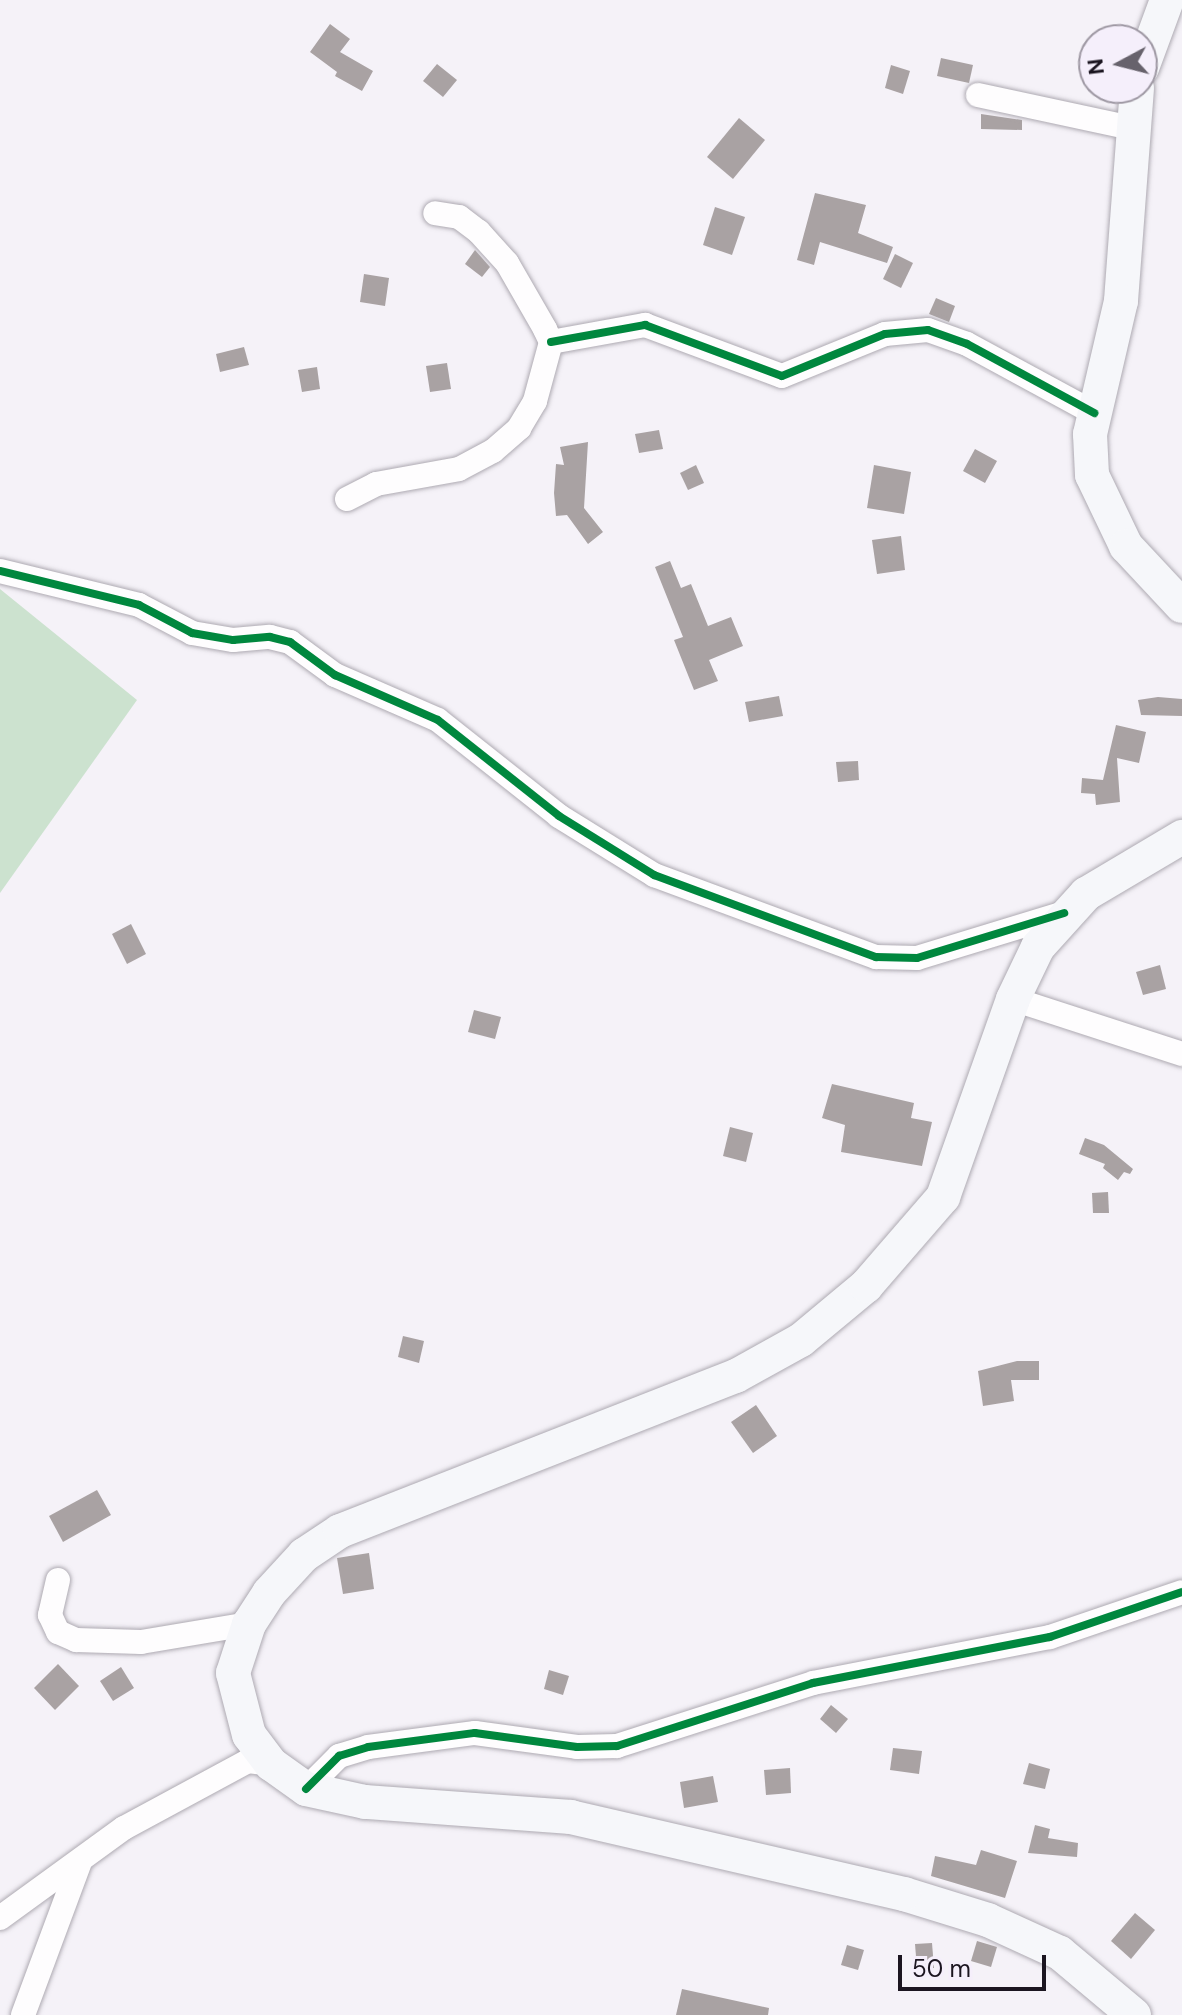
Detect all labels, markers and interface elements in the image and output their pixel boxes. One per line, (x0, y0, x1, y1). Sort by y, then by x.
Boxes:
north arrow (1078, 24, 1158, 104)
text: N (1080, 57, 1111, 76)
scale bar (902, 1939, 1050, 1989)
text: 50 m (912, 1953, 971, 1984)

